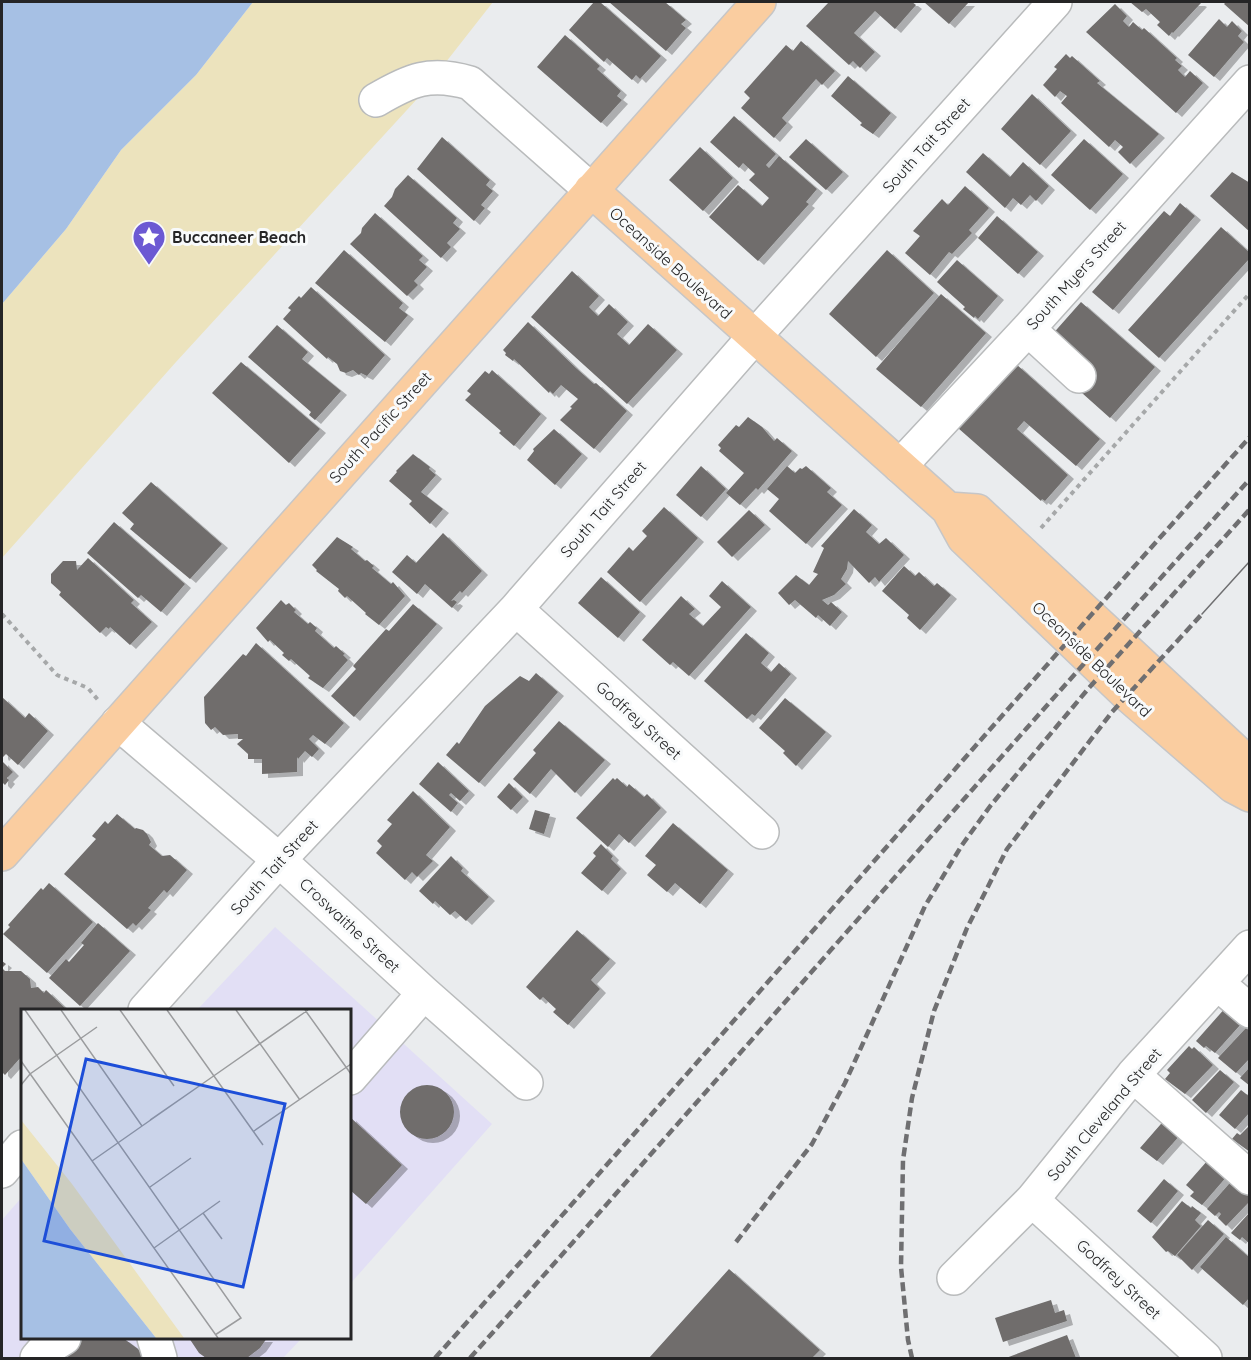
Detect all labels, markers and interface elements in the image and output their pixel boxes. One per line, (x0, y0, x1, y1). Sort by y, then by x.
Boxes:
street label: South Tait Street (878, 93, 974, 197)
street label: Oceanside Boulevard (606, 203, 736, 323)
street label: South Myers Street (1022, 216, 1130, 334)
place icon: Buccaneer Beach (131, 219, 167, 266)
place label: Buccaneer Beach (172, 227, 306, 247)
street label: South Pacific Street (325, 367, 435, 487)
street label: South Tait Street (556, 457, 650, 561)
street label: Oceanside Boulevard (1028, 597, 1156, 721)
street label: Godfrey Street (592, 676, 686, 764)
street label: South Tait Street (226, 815, 322, 919)
street label: Croswaithe Street (296, 873, 404, 977)
inset map (21, 1009, 351, 1339)
street label: South Cleveland Street (1043, 1043, 1165, 1185)
street label: Godfrey Street (1073, 1235, 1165, 1323)

